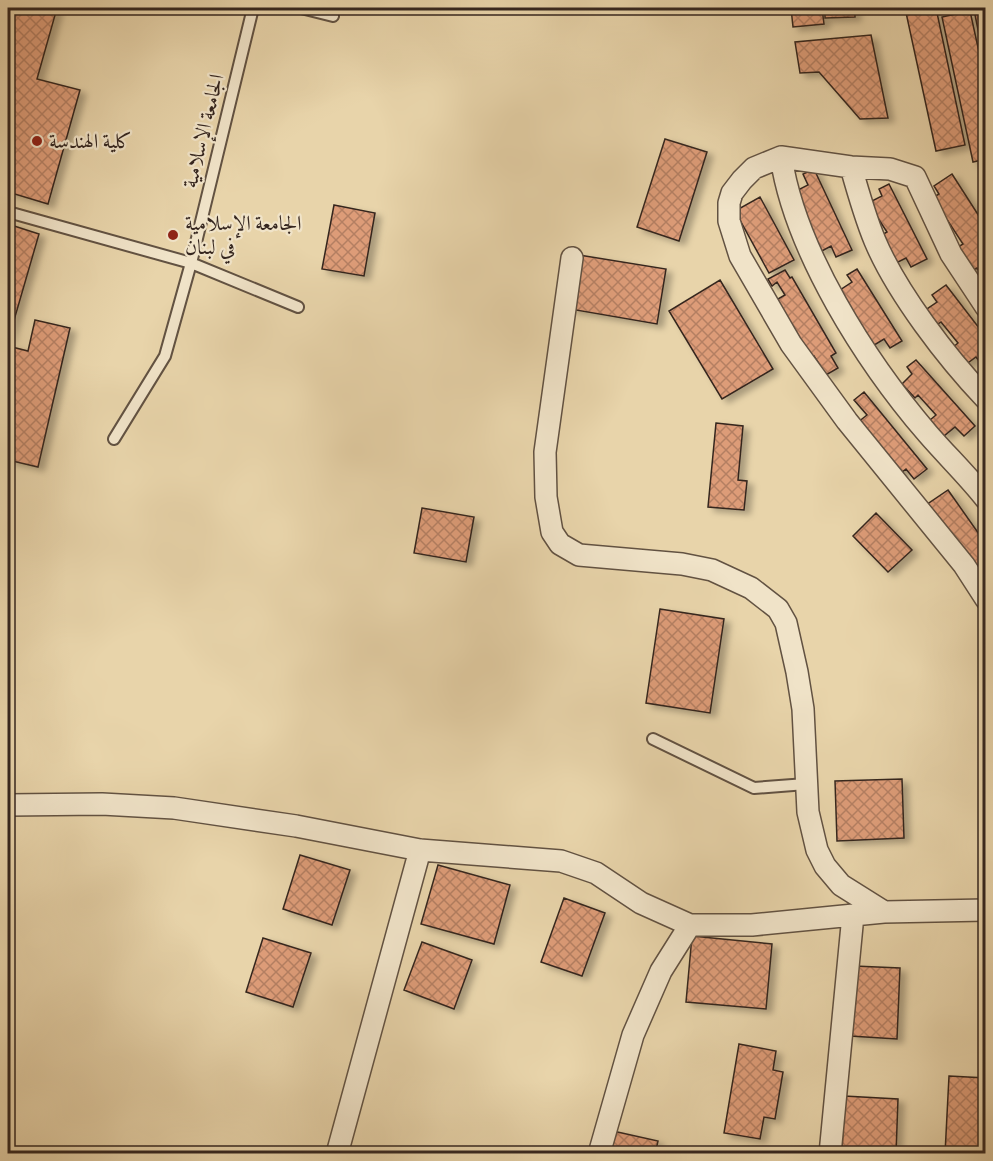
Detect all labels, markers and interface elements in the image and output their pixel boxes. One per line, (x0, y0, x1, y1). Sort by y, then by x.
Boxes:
street label: الجامعة الإسلامية (177, 72, 233, 191)
place label: كلية الهندسة (49, 129, 132, 155)
marker: كلية الهندسة (30, 134, 44, 148)
place label: الجامعة الإسلامية في لبنان (185, 211, 302, 264)
marker: الجامعة الإسلامية في لبنان (166, 228, 180, 242)

